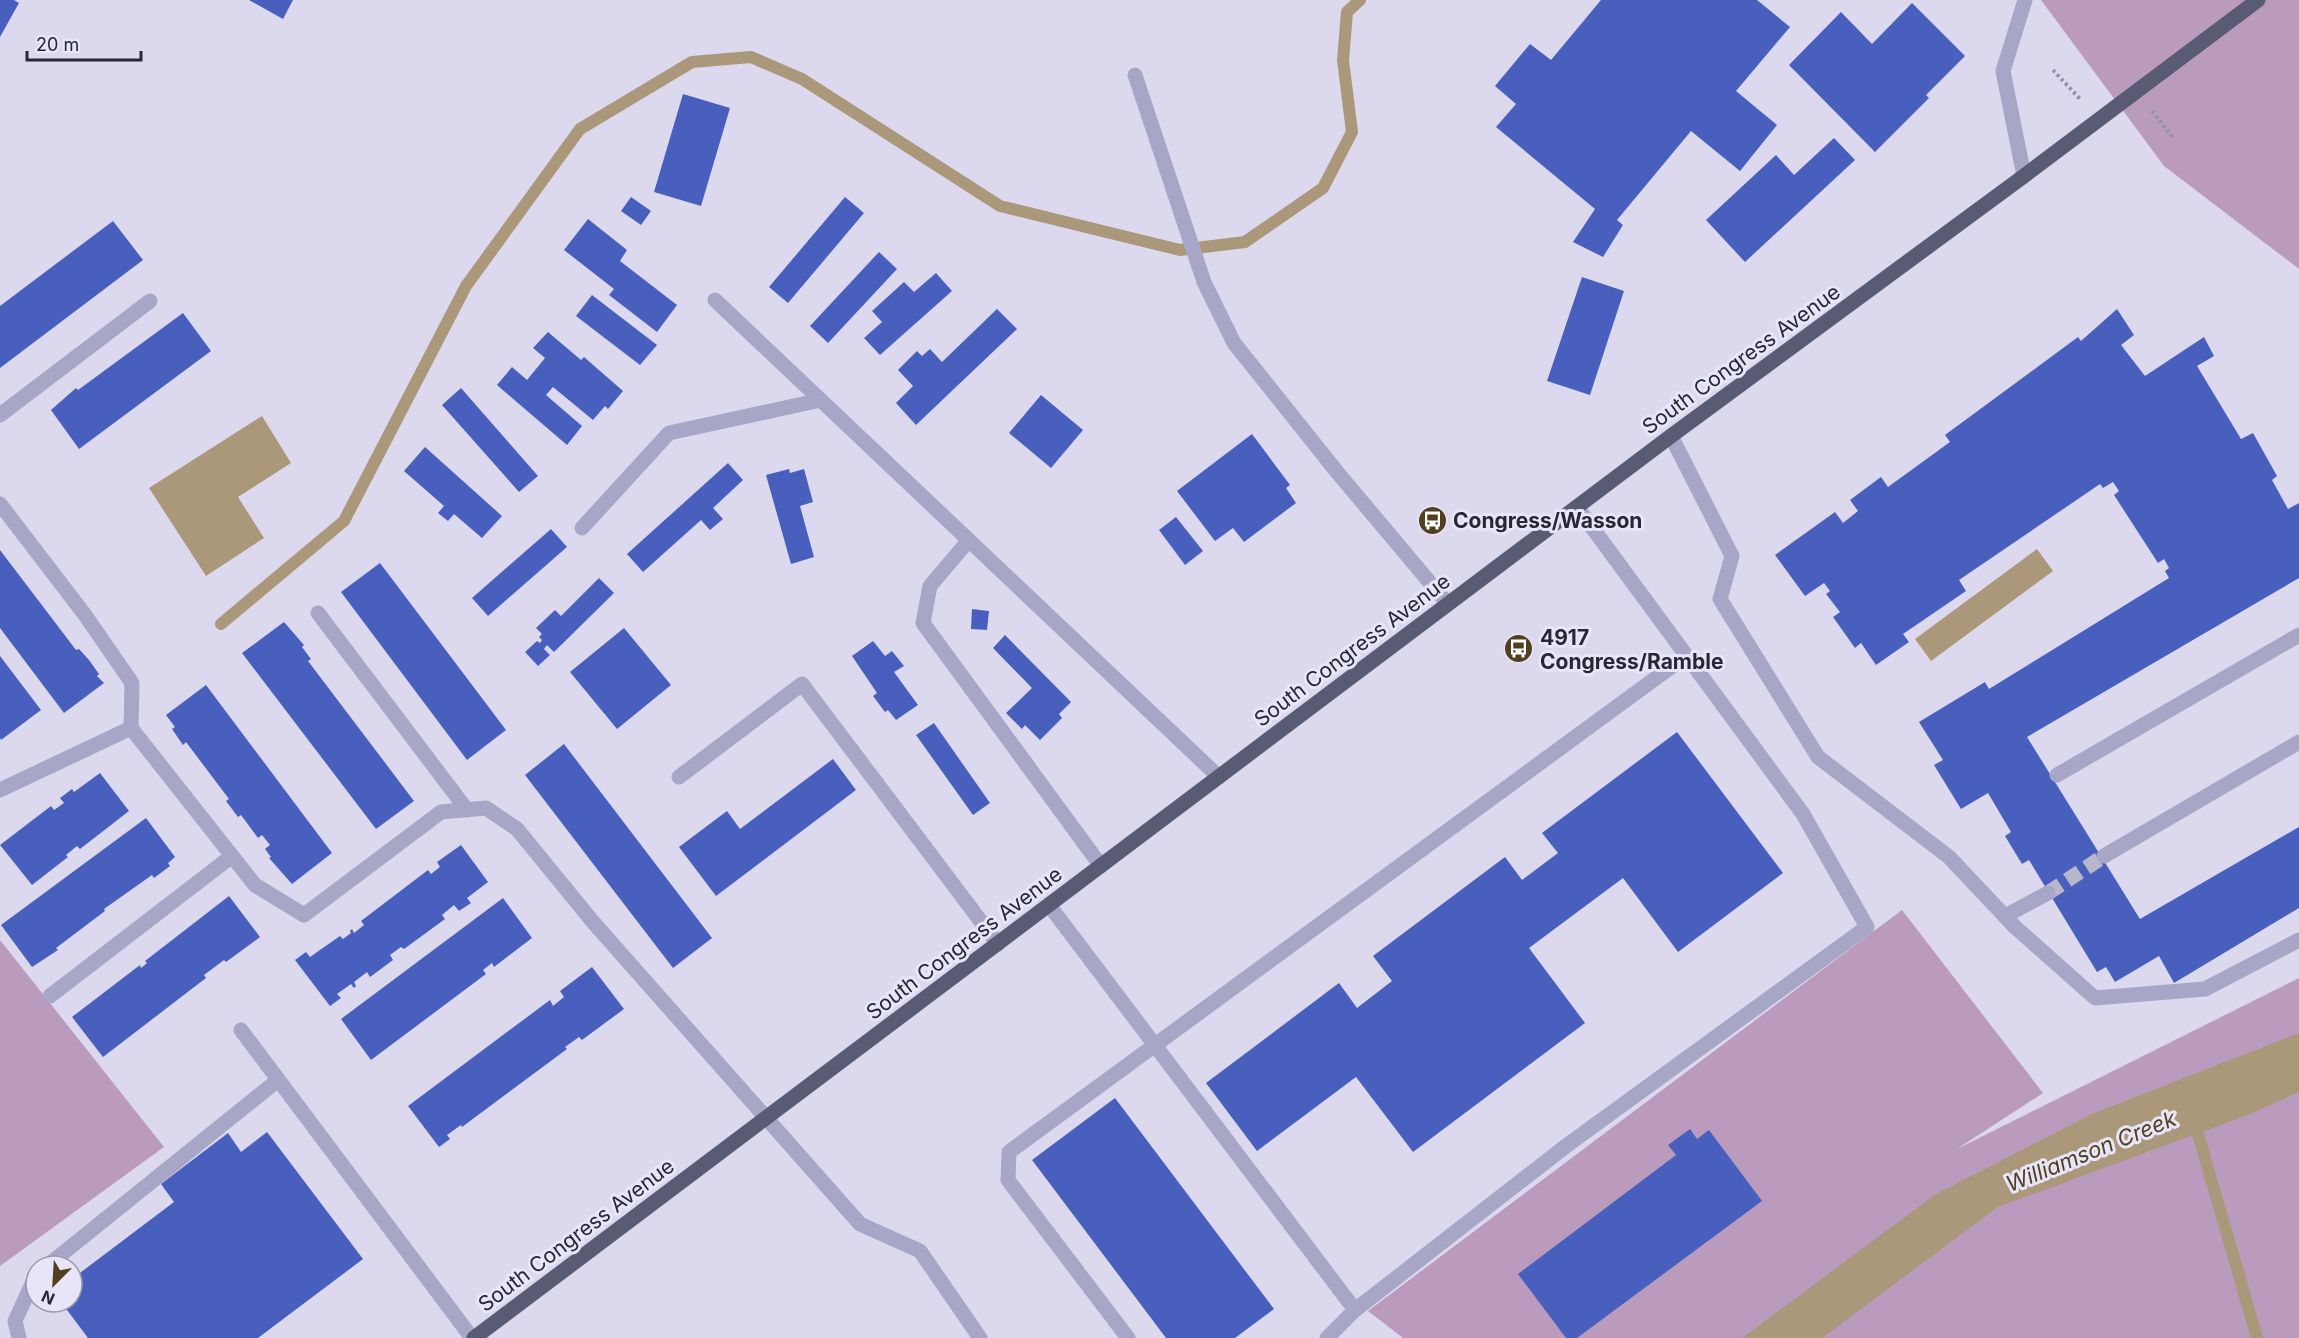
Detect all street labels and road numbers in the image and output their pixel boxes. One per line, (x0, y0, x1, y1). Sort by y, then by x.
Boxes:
street label: South Congress Avenue (1637, 279, 1845, 439)
street label: South Congress Avenue (1249, 568, 1455, 732)
street label: South Congress Avenue (861, 861, 1067, 1025)
street label: South Congress Avenue (473, 1153, 679, 1317)

